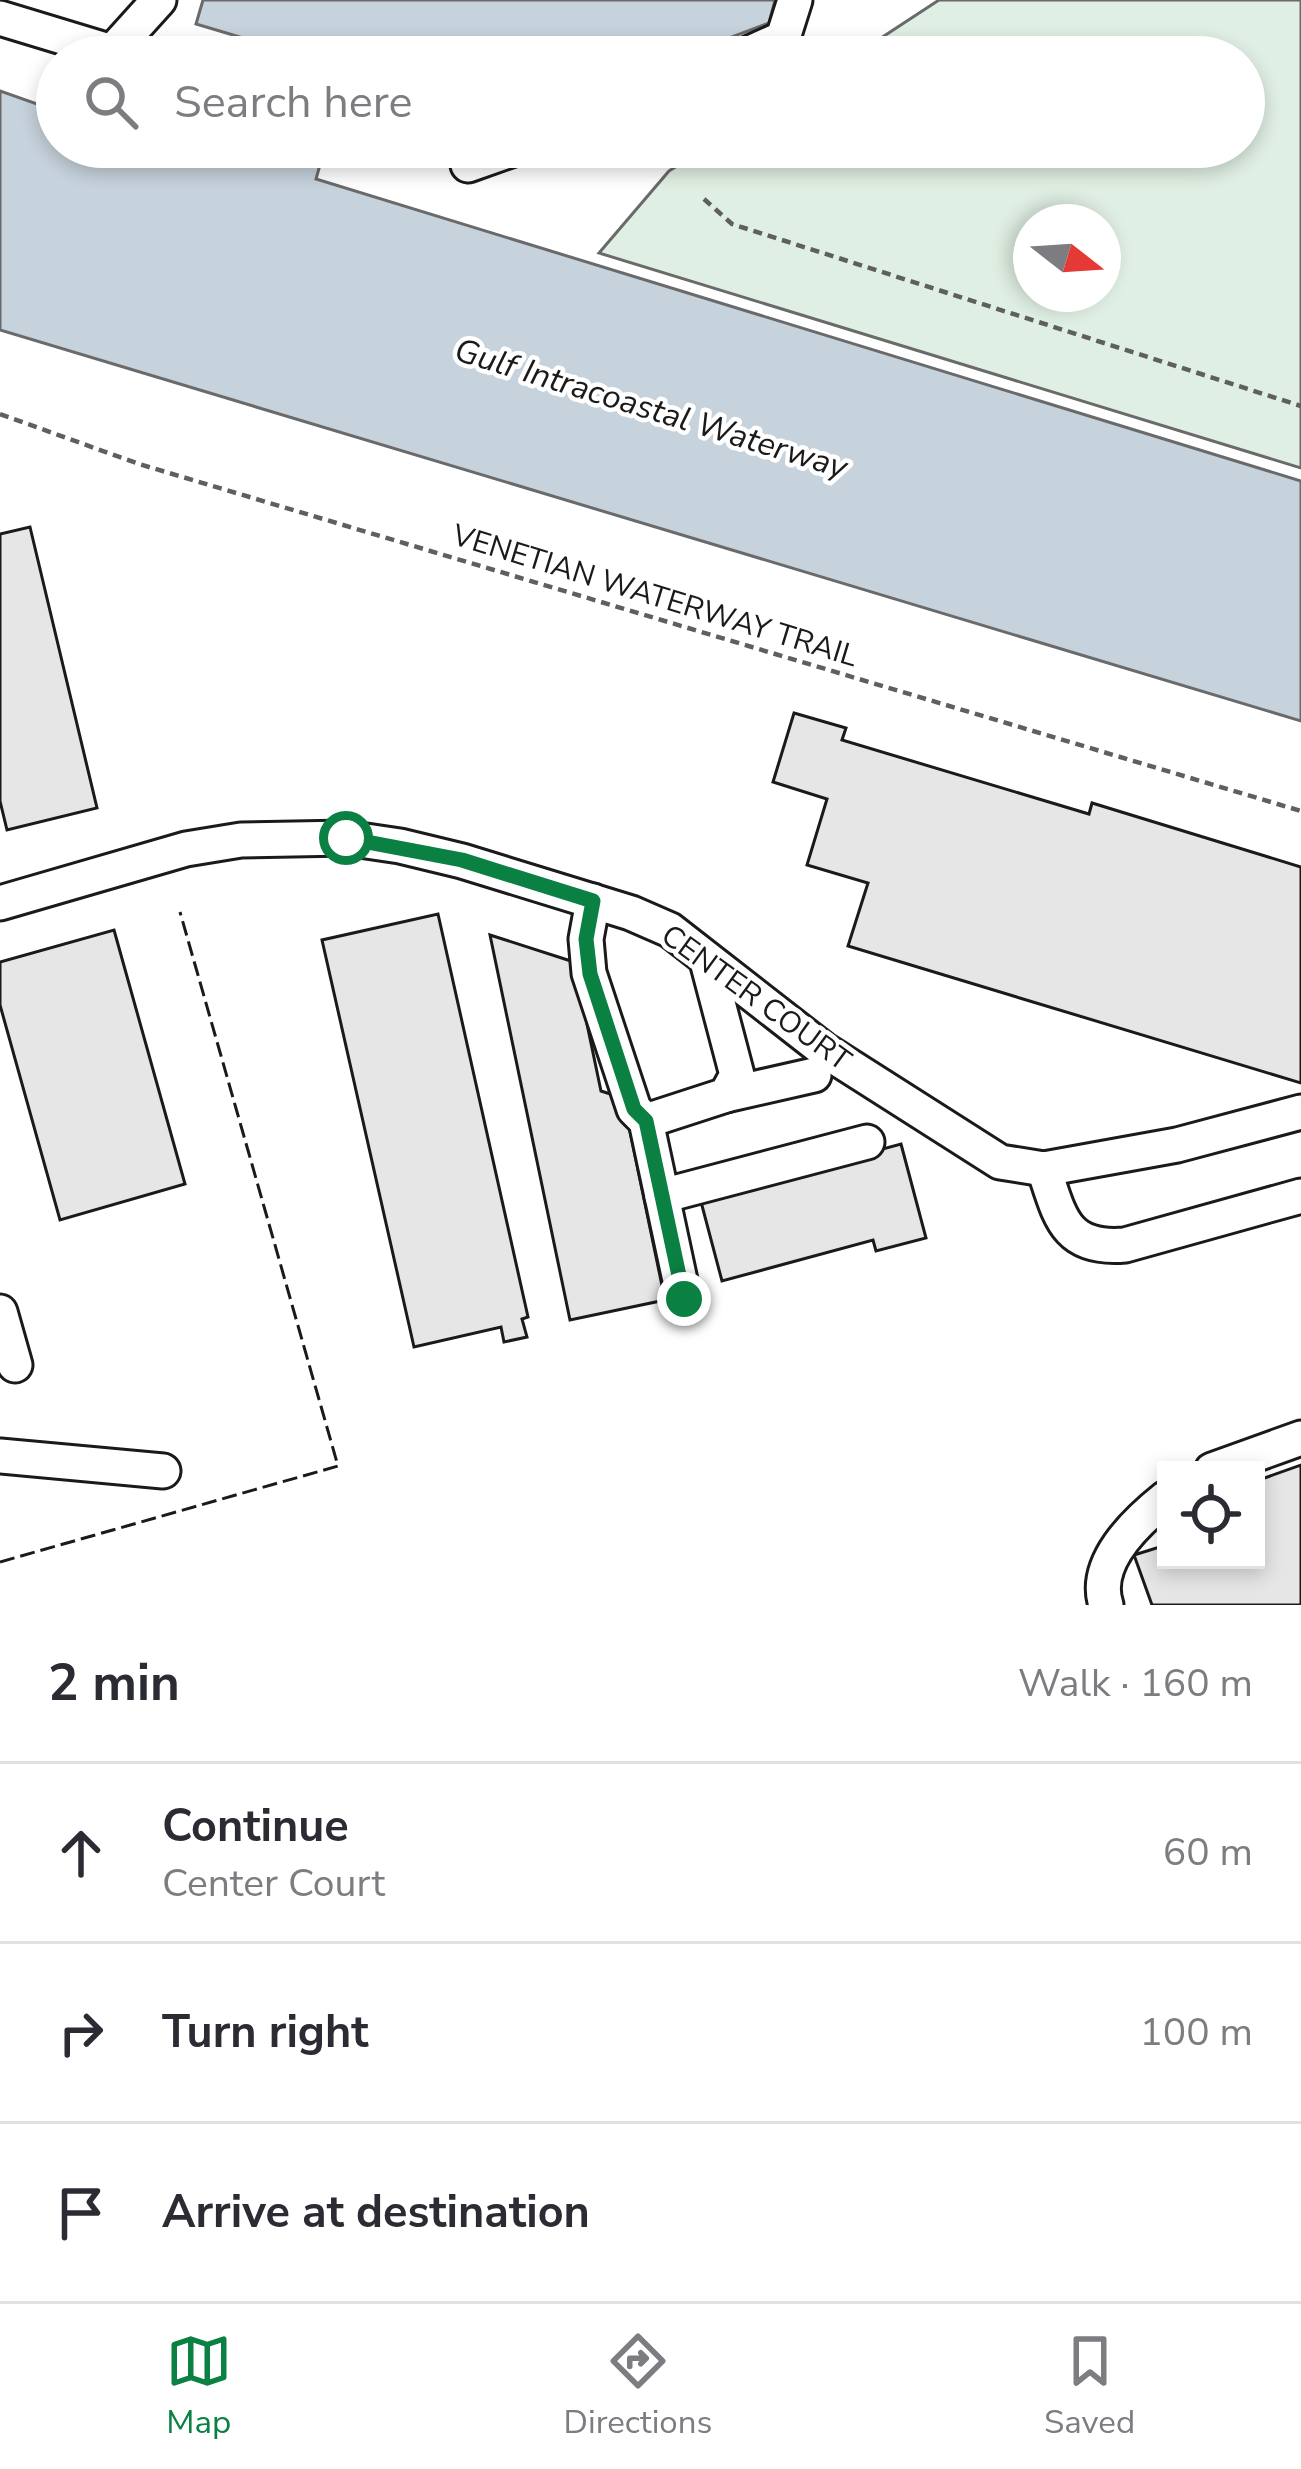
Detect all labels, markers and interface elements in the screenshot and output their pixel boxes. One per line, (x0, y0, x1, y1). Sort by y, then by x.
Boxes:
search box (36, 36, 1265, 168)
icon: search (78, 69, 144, 135)
text: Search here (174, 72, 413, 133)
north arrow (1013, 204, 1121, 312)
water label: Gulf Intracoastal Waterway (449, 328, 854, 491)
street label: VENETIAN WATERWAY TRAIL (446, 514, 863, 677)
route start (319, 811, 373, 865)
street label: CENTER COURT (653, 915, 859, 1081)
route end (657, 1272, 711, 1326)
map controls (1157, 1461, 1265, 1569)
button: locate (1157, 1461, 1265, 1569)
text: 2 min (48, 1648, 180, 1718)
text: Walk · 160 m (1018, 1657, 1253, 1710)
text: Continue (162, 1796, 349, 1857)
icon: ahead (48, 1820, 114, 1886)
text: 60 m (1163, 1826, 1253, 1879)
text: Center Court (162, 1857, 385, 1910)
icon: right (48, 2000, 114, 2066)
text: Turn right (162, 2002, 369, 2063)
text: 100 m (1139, 2006, 1253, 2059)
icon: arrive (48, 2180, 114, 2246)
text: Arrive at destination (162, 2182, 590, 2243)
tab: Map (166, 2328, 232, 2445)
tab: Directions (564, 2328, 712, 2445)
tab: Saved (1044, 2328, 1135, 2445)

